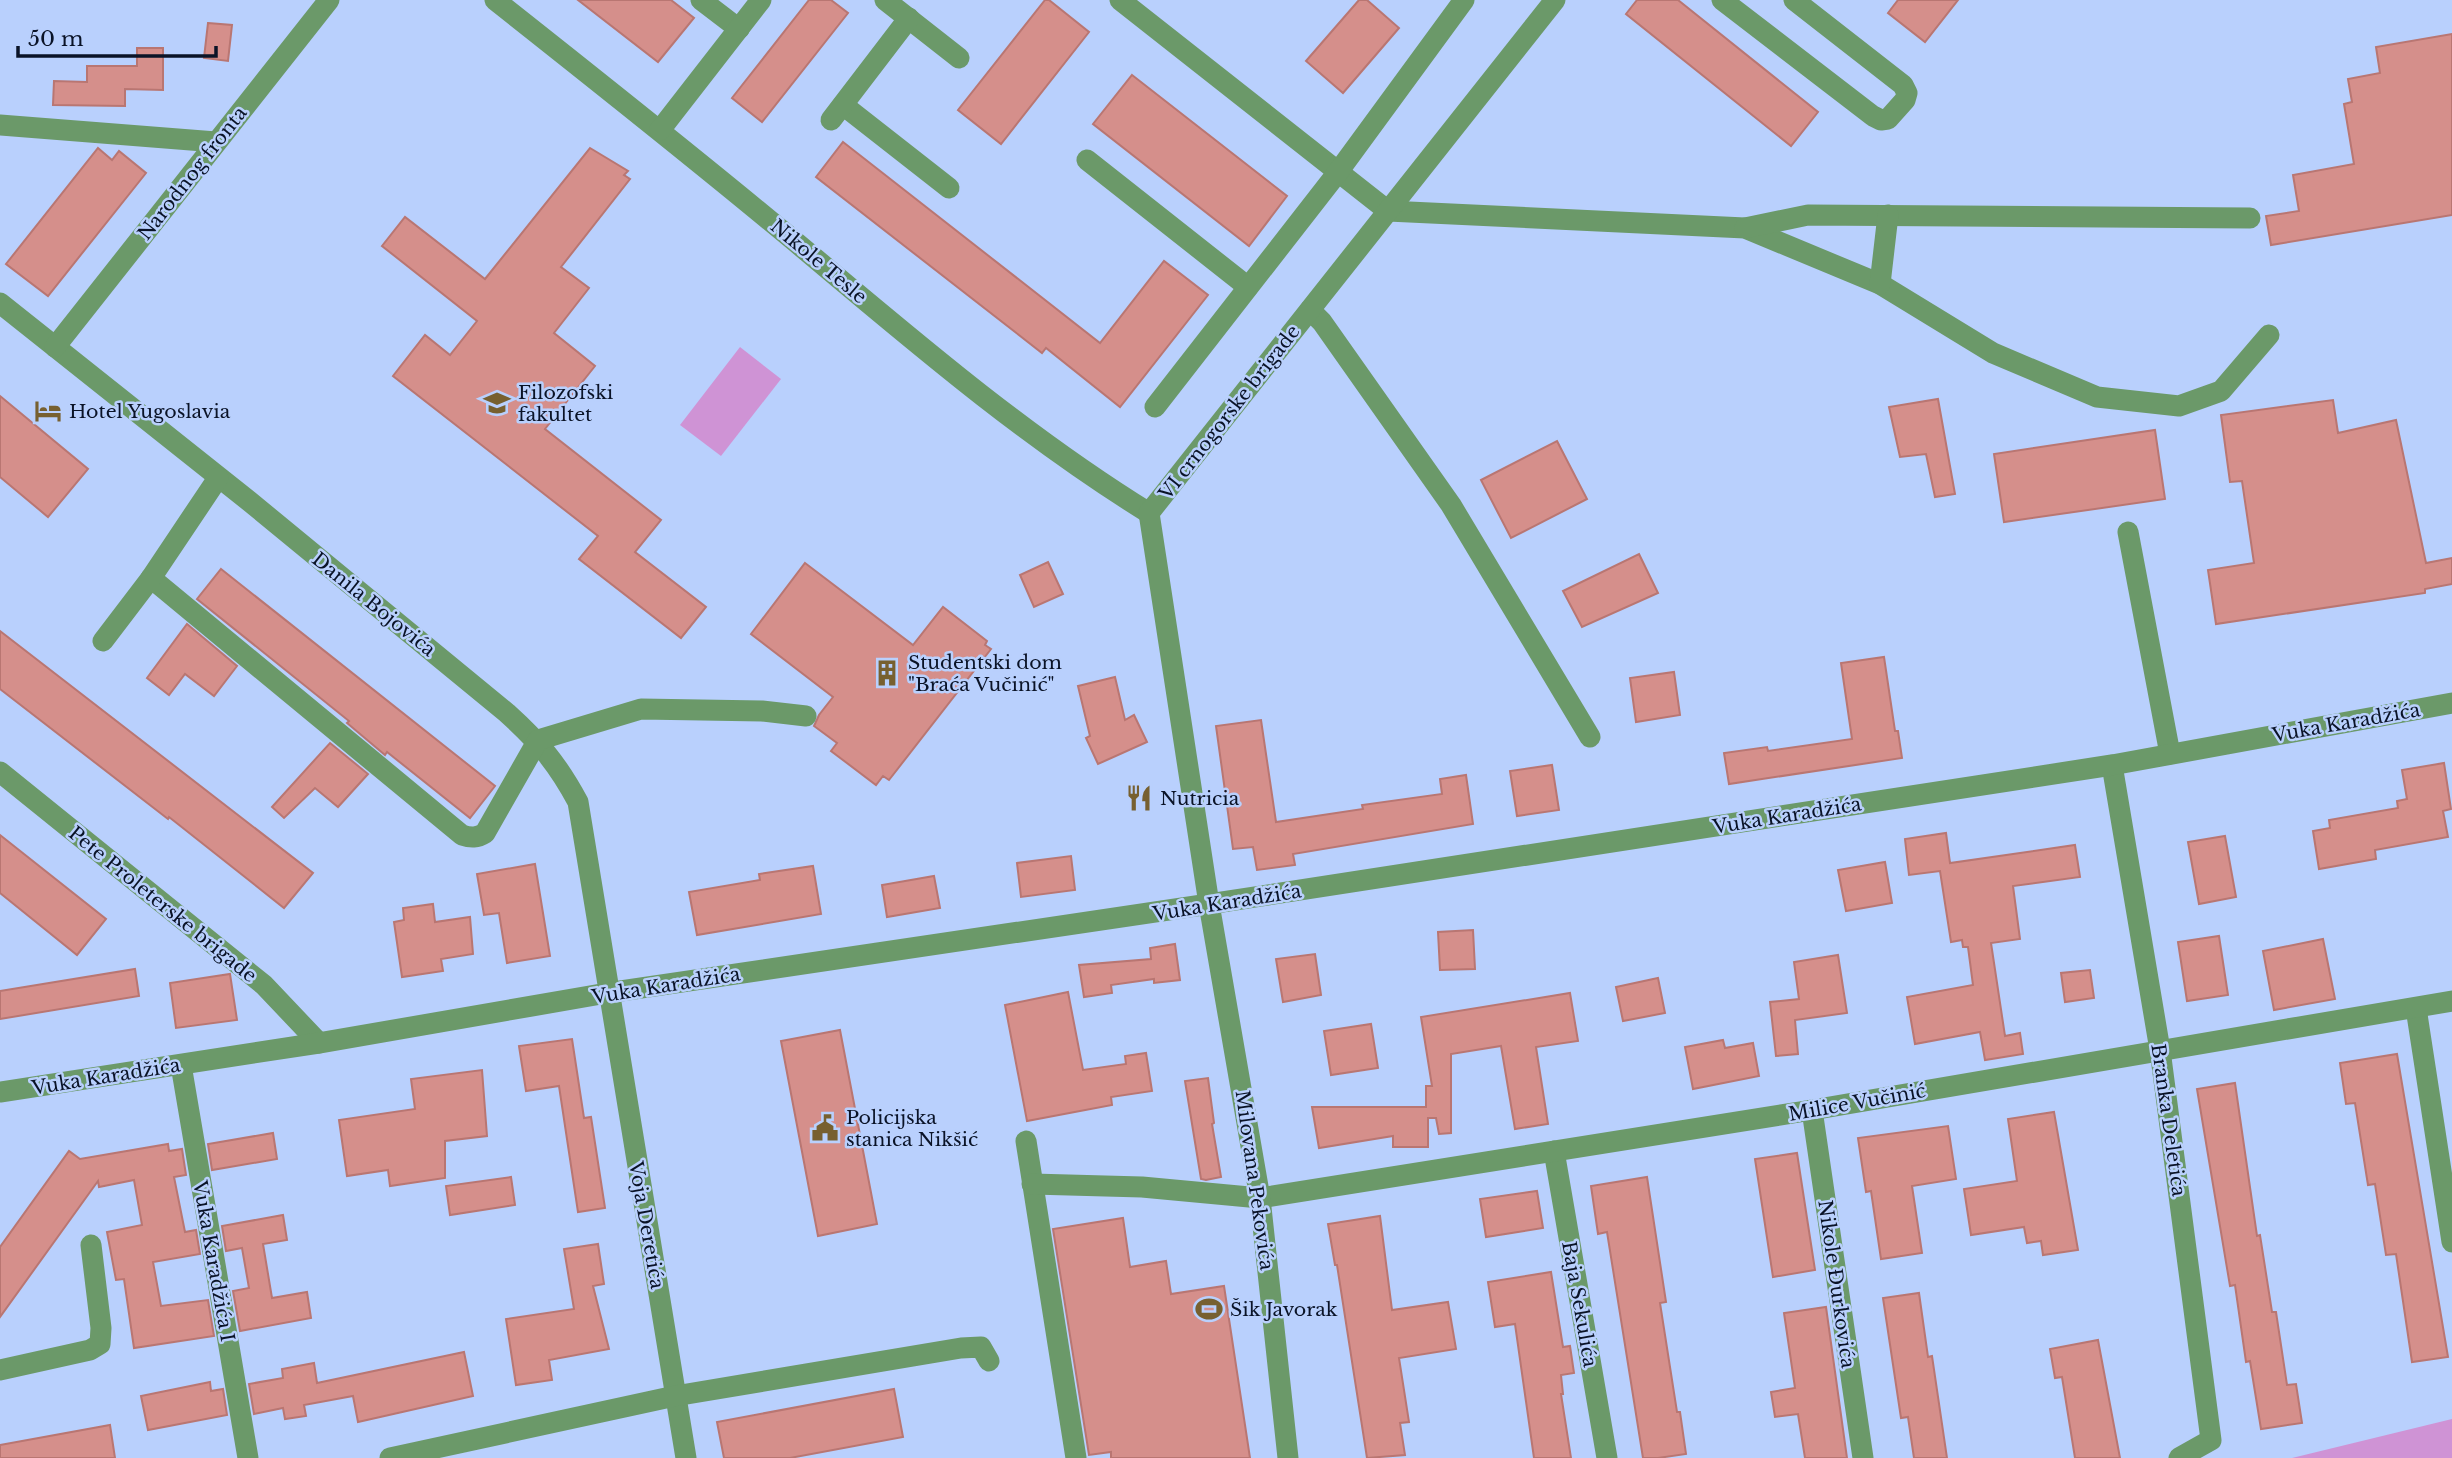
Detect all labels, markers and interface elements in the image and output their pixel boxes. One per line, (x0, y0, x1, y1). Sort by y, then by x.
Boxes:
scale bar (18, 14, 215, 58)
text: 50 m (28, 26, 84, 52)
street label: Narodnog fronta (133, 102, 252, 245)
street label: Nikole Tesle (766, 214, 871, 308)
street label: VI crnogorske brigade (1153, 320, 1305, 505)
place label: Filozofski fakultet (518, 381, 614, 426)
school or university icon: Filozofski fakultet (482, 388, 512, 418)
hotel icon: Hotel Yugoslavia (33, 396, 63, 426)
place label: Hotel Yugoslavia (69, 400, 231, 423)
street label: Danila Bojovića (307, 548, 440, 662)
place label: Studentski dom "Braća Vučinić" (908, 651, 1062, 696)
building icon: Studentski dom "Braća Vučinić" (872, 658, 902, 688)
street label: Vuka Karadžića (2269, 698, 2422, 747)
restaurant icon: Nutricia (1124, 783, 1154, 813)
place label: Nutricia (1160, 787, 1240, 810)
street label: Vuka Karadžića (1710, 792, 1863, 839)
street label: Pete Proleterske brigade (64, 822, 261, 987)
street label: Vuka Karadžića (1150, 879, 1303, 926)
street label: Vuka Karadžića (589, 962, 742, 1009)
street label: Branka Deletića (2146, 1042, 2191, 1198)
street label: Vuka Karadžića (29, 1053, 182, 1100)
street label: Milice Vučinić (1787, 1079, 1928, 1126)
street label: Milovana Pekovića (1230, 1089, 1279, 1272)
place label: Policijska stanica Nikšić (846, 1106, 978, 1151)
public building icon: Policijska stanica Nikšić (810, 1113, 840, 1143)
street label: Voja Deretića (624, 1159, 669, 1291)
street label: Vuka Karadžića I (188, 1178, 239, 1343)
street label: Nikole Đurkovića (1813, 1198, 1860, 1370)
street label: Baja Sekulića (1557, 1239, 1602, 1369)
sports icon: Šik Javorak (1194, 1294, 1224, 1324)
place label: Šik Javorak (1230, 1298, 1338, 1321)

